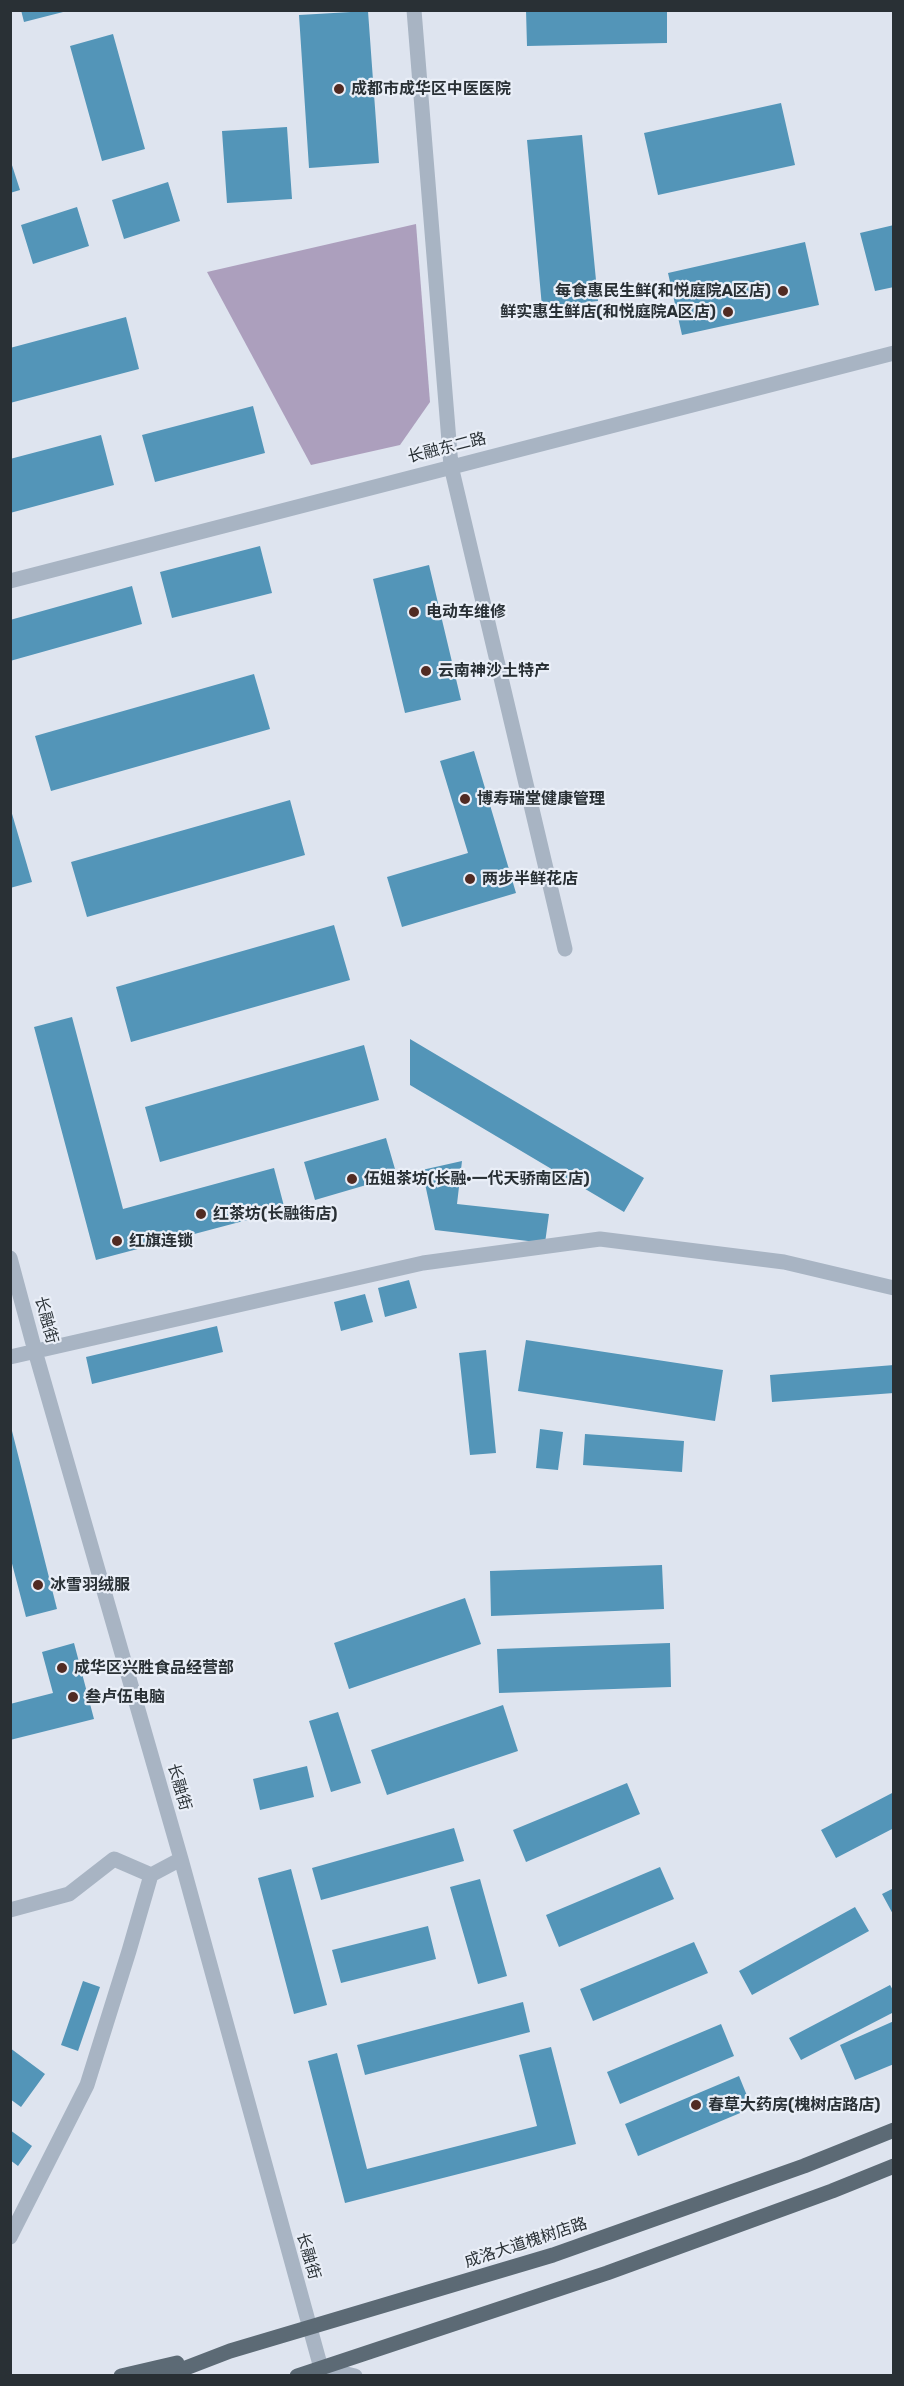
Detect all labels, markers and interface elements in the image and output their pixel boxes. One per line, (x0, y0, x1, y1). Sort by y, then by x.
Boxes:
place label: 成都市成华区中医医院 (351, 79, 511, 99)
marker: 成都市成华区中医医院 (332, 82, 346, 96)
place label: 每食惠民生鲜(和悦庭院A区店) (555, 281, 771, 301)
marker: 每食惠民生鲜(和悦庭院A区店) (776, 284, 790, 298)
place label: 鲜实惠生鲜店(和悦庭院A区店) (500, 302, 716, 322)
marker: 鲜实惠生鲜店(和悦庭院A区店) (721, 305, 735, 319)
street label: 长融东二路 (406, 429, 488, 467)
place label: 电动车维修 (426, 602, 506, 622)
marker: 电动车维修 (407, 605, 421, 619)
place label: 云南神沙土特产 (438, 661, 550, 681)
marker: 云南神沙土特产 (419, 664, 433, 678)
place label: 博寿瑞堂健康管理 (477, 789, 605, 809)
marker: 博寿瑞堂健康管理 (458, 792, 472, 806)
place label: 两步半鲜花店 (482, 869, 578, 889)
marker: 两步半鲜花店 (463, 872, 477, 886)
place label: 伍姐茶坊(长融·一代天骄南区店) (364, 1169, 590, 1189)
marker: 伍姐茶坊(长融·一代天骄南区店) (345, 1172, 359, 1186)
place label: 红茶坊(长融街店) (213, 1204, 337, 1224)
marker: 红茶坊(长融街店) (194, 1207, 208, 1221)
place label: 红旗连锁 (129, 1231, 193, 1251)
marker: 红旗连锁 (110, 1234, 124, 1248)
street label: 长融街 (31, 1294, 61, 1346)
place label: 冰雪羽绒服 (50, 1575, 130, 1595)
marker: 冰雪羽绒服 (31, 1578, 45, 1592)
place label: 成华区兴胜食品经营部 (74, 1658, 234, 1678)
marker: 成华区兴胜食品经营部 (55, 1661, 69, 1675)
place label: 叁卢伍电脑 (85, 1687, 165, 1707)
marker: 叁卢伍电脑 (66, 1690, 80, 1704)
street label: 长融街 (163, 1761, 195, 1813)
place label: 春草大药房(槐树店路店) (708, 2095, 880, 2115)
marker: 春草大药房(槐树店路店) (689, 2098, 703, 2112)
street label: 成洛大道槐树店路 (462, 2214, 590, 2272)
street label: 长融街 (292, 2230, 324, 2282)

